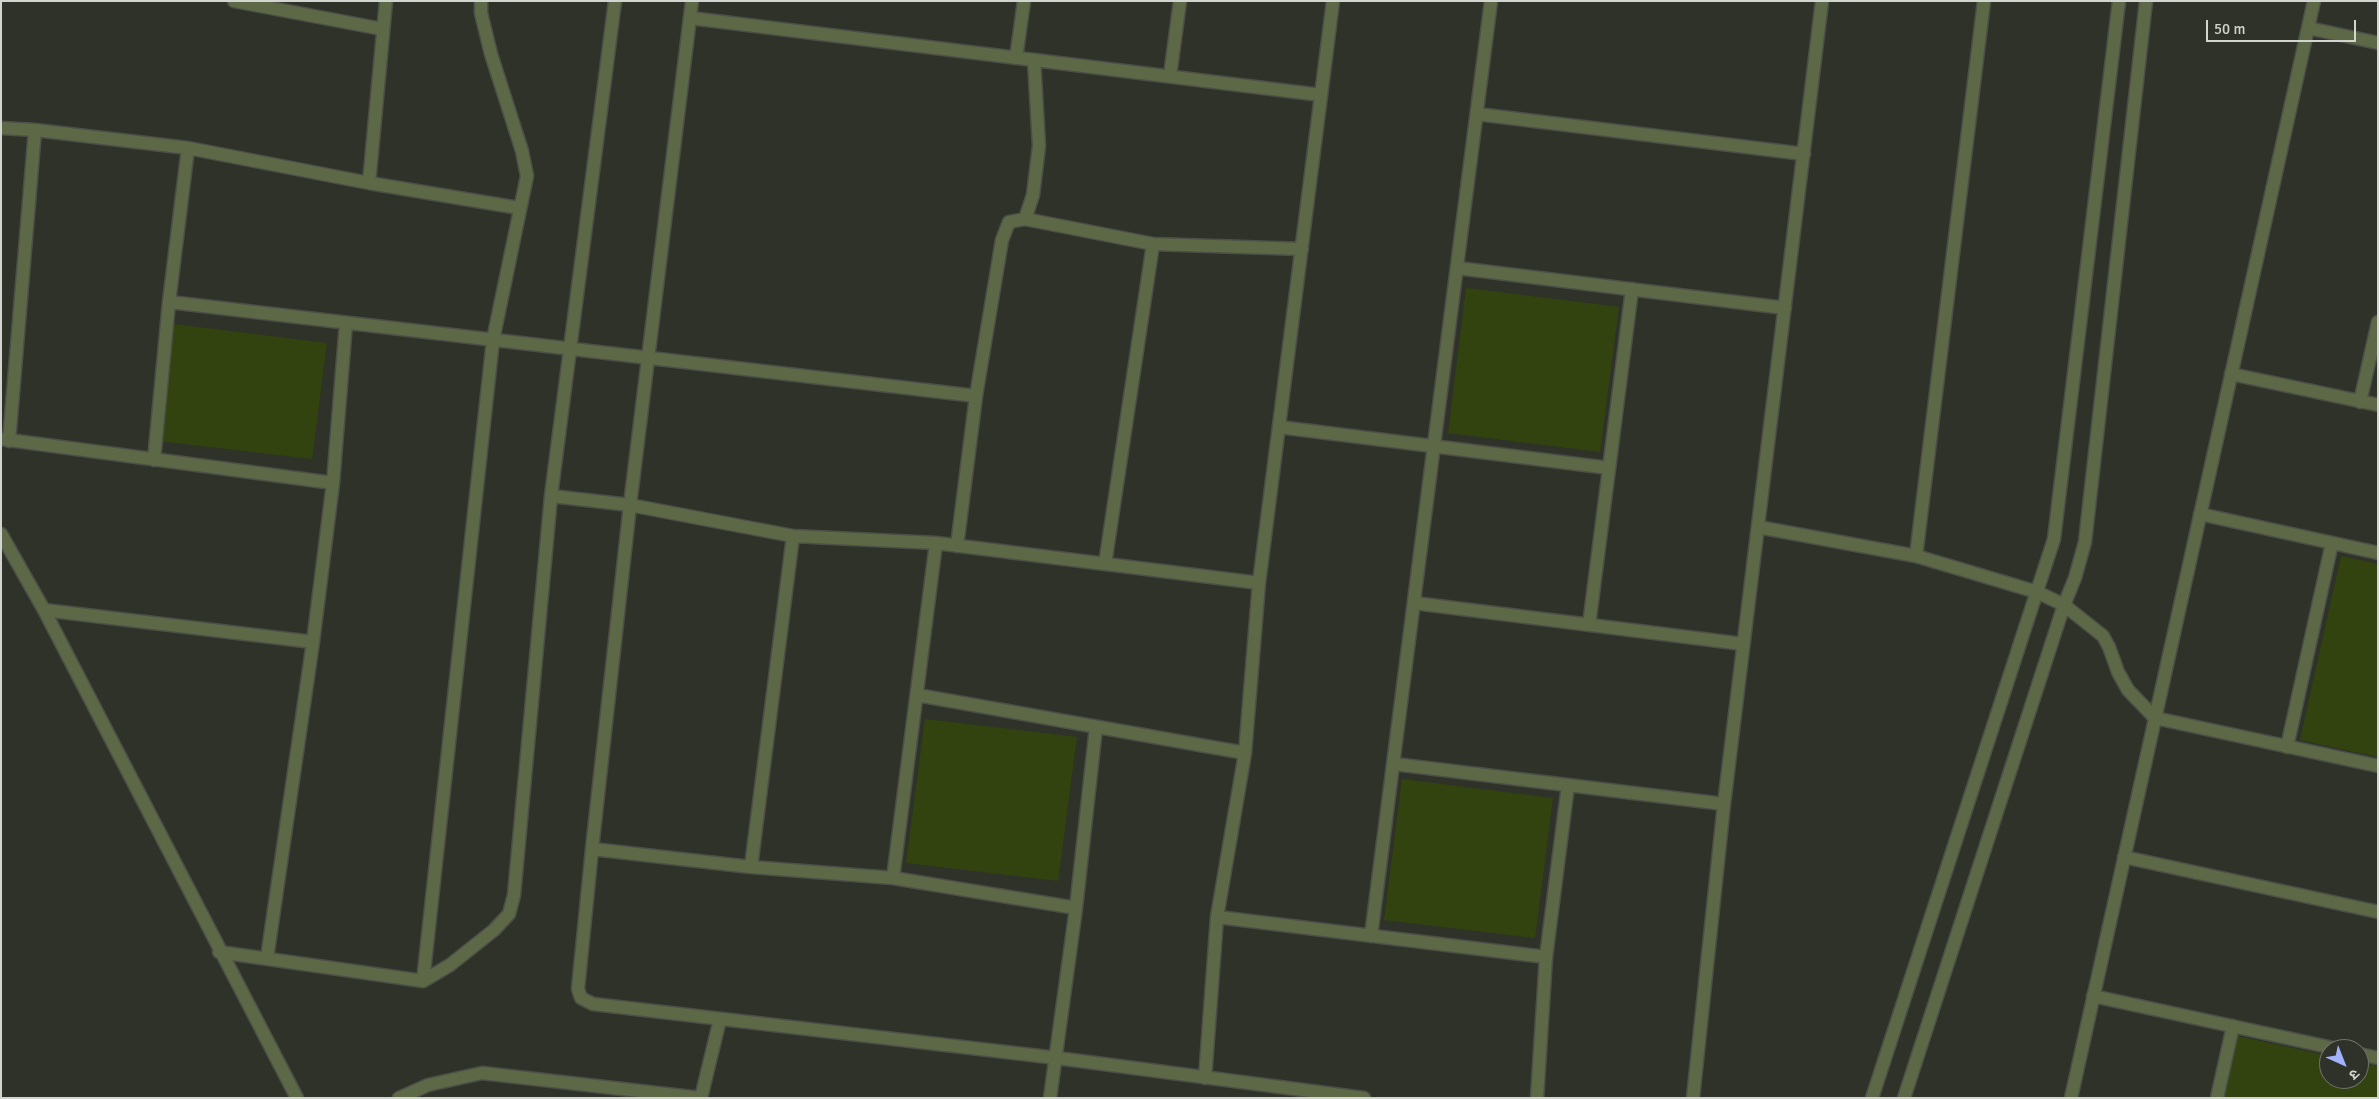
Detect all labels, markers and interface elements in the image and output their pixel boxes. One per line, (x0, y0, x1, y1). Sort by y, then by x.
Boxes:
scale bar (2209, 10, 2359, 42)
text: 50 m (2214, 20, 2245, 38)
north arrow (2319, 1039, 2369, 1089)
text: उ (2345, 1065, 2363, 1083)

